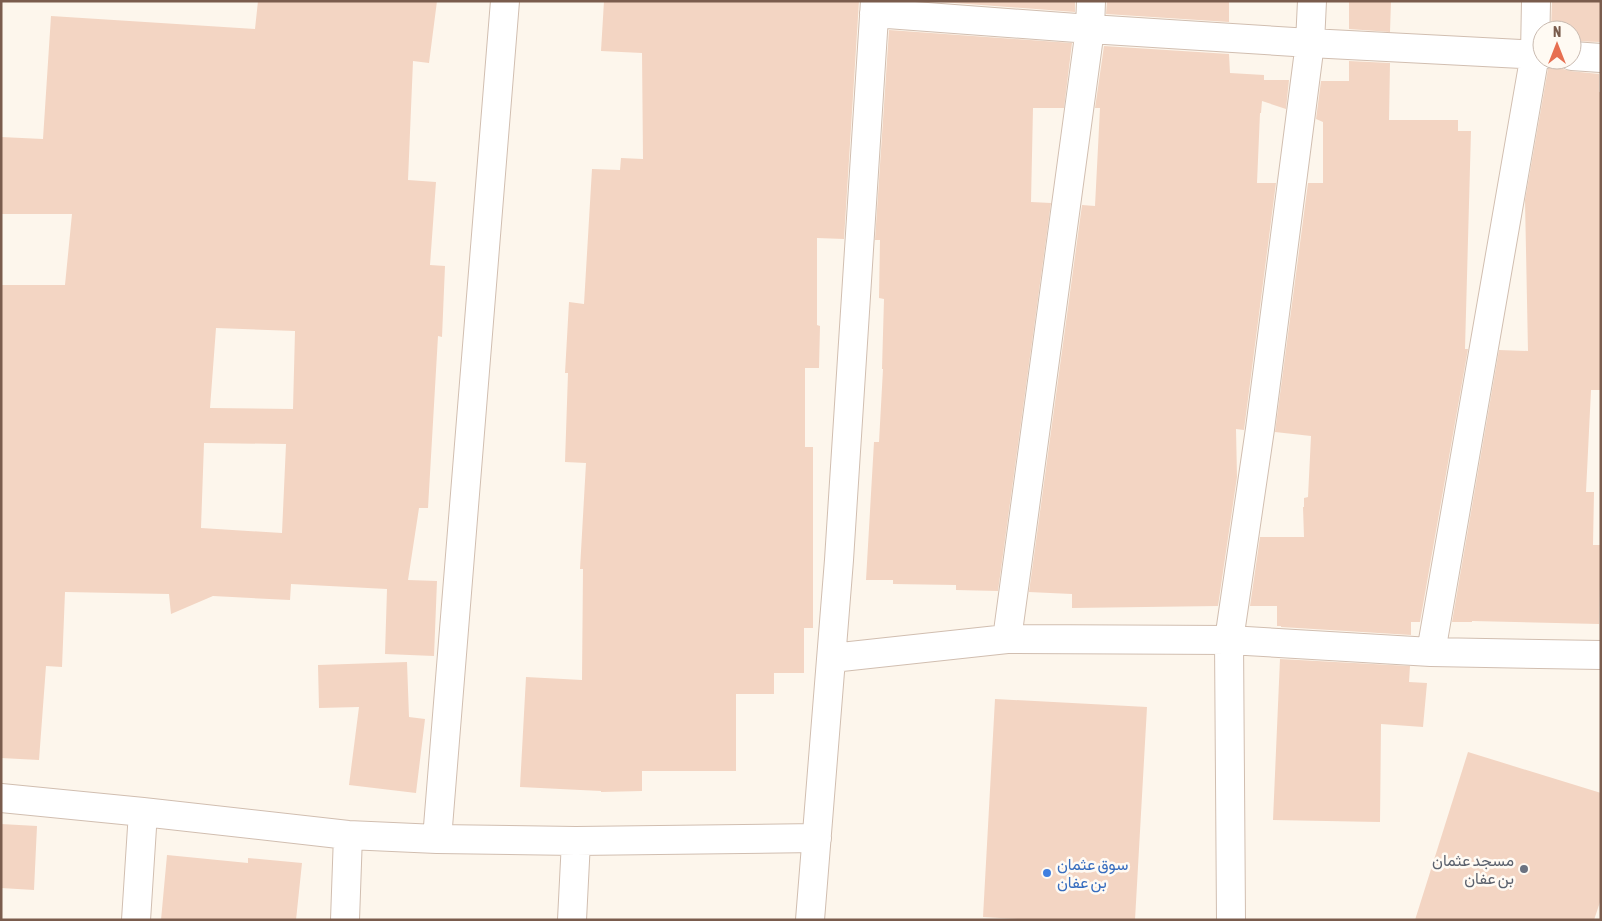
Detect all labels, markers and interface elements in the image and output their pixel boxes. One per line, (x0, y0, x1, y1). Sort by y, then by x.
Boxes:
north arrow (1532, 20, 1582, 70)
text: N (1553, 24, 1561, 40)
place label: مسجد عثمان بن عفان (1432, 851, 1514, 889)
place label: سوق عثمان بن عفان (1057, 855, 1128, 893)
marker: مسجد عثمان بن عفان (1518, 863, 1530, 875)
marker: سوق عثمان بن عفان (1041, 867, 1053, 879)

